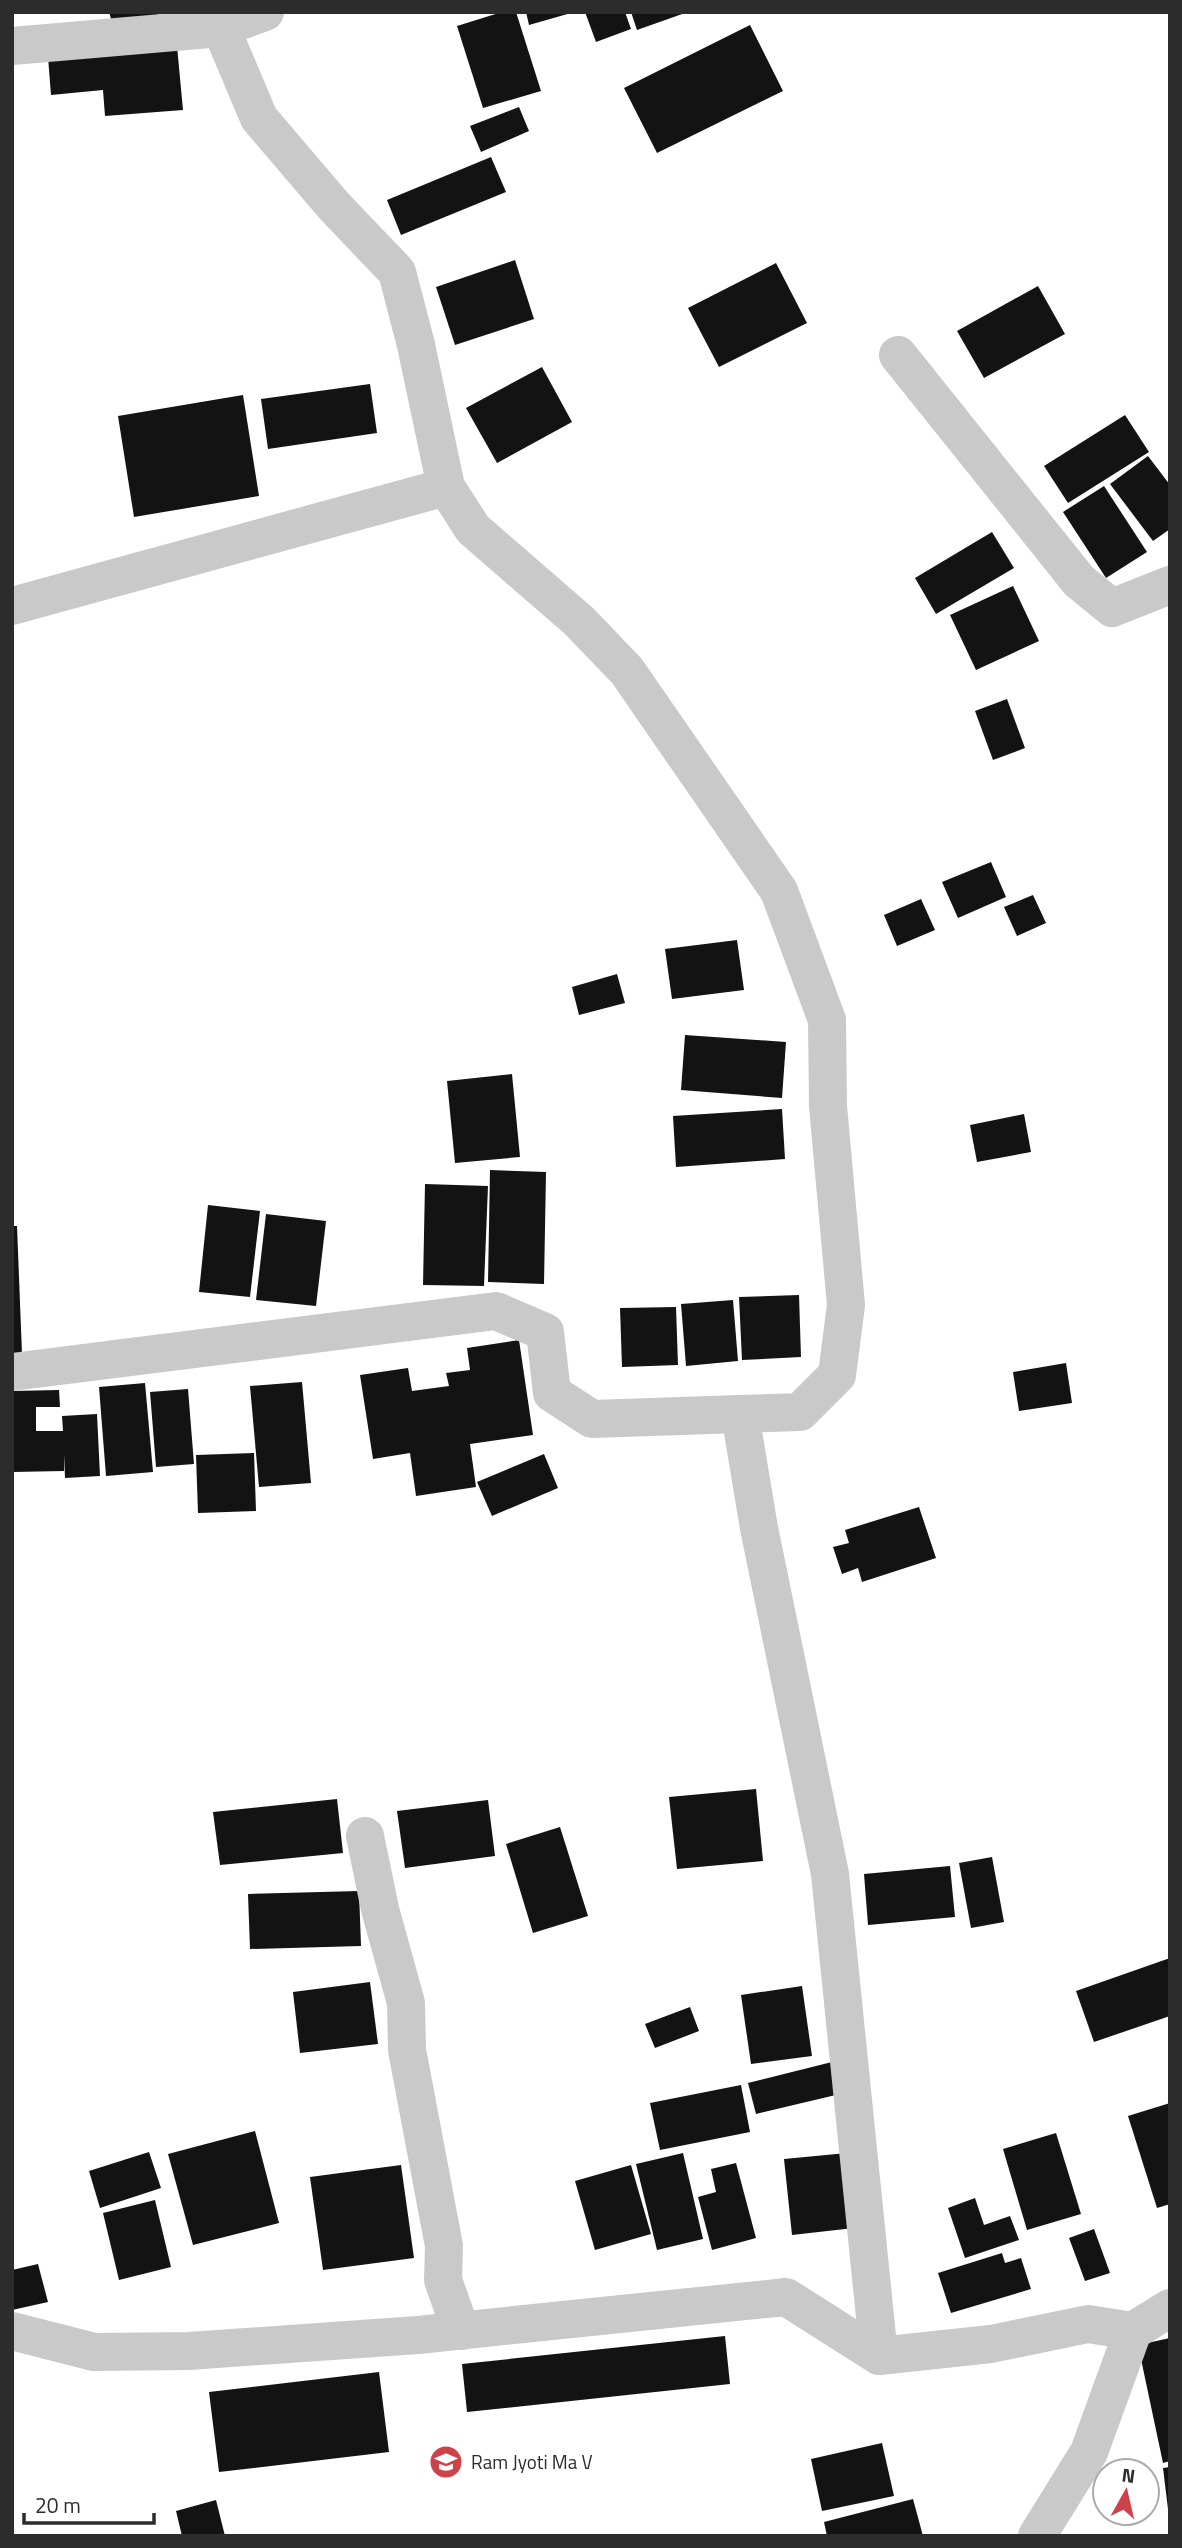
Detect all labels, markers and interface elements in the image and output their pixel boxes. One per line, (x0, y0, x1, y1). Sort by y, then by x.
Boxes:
school or university icon: Ram Jyoti Ma V (427, 2443, 465, 2481)
place label: Ram Jyoti Ma V (471, 2447, 592, 2476)
north arrow (1091, 2457, 1161, 2527)
text: N (1120, 2459, 1137, 2490)
scale bar (24, 2482, 154, 2526)
text: 20 m (35, 2489, 81, 2521)

